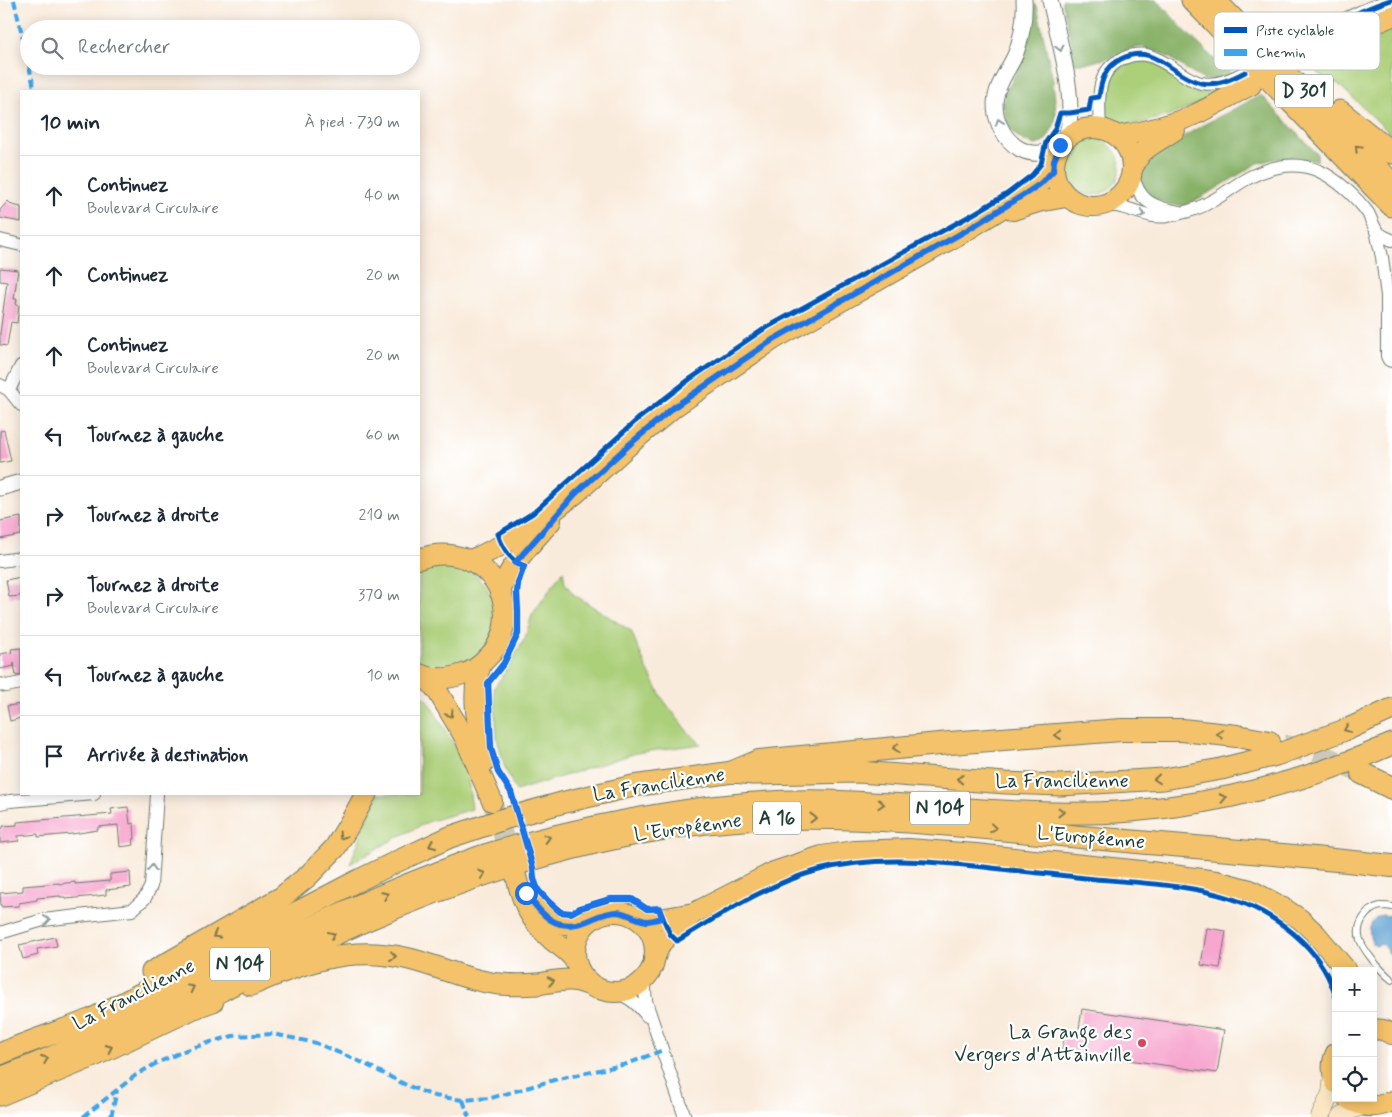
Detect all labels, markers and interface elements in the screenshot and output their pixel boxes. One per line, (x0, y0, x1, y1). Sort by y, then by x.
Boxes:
legend (1214, 12, 1380, 70)
search box (20, 20, 420, 75)
text: Piste cyclable (1256, 22, 1334, 40)
icon: search (38, 34, 66, 62)
text: Rechercher (78, 35, 170, 60)
one-way arrow (1054, 43, 1065, 52)
text: Chemin (1256, 44, 1306, 62)
road number: D 301 (1275, 74, 1333, 108)
text: 10 min (40, 109, 100, 137)
text: À pied · 730 m (304, 112, 400, 133)
one-way arrow (995, 118, 1005, 127)
route end (1049, 134, 1072, 157)
one-way arrow (1355, 144, 1364, 153)
text: Continuez (87, 173, 168, 198)
icon: ahead (40, 182, 68, 210)
text: 40 m (364, 185, 400, 206)
text: Boulevard Circulaire (87, 198, 219, 219)
one-way arrow (1138, 208, 1146, 218)
icon: ahead (40, 262, 68, 290)
text: Continuez (87, 263, 168, 288)
text: 20 m (366, 265, 400, 286)
text: Continuez (87, 333, 168, 358)
icon: ahead (40, 342, 68, 370)
text: 20 m (366, 345, 400, 366)
text: Boulevard Circulaire (87, 358, 219, 379)
icon: left (40, 422, 68, 450)
text: Tournez à gauche (87, 423, 224, 448)
text: 60 m (366, 425, 400, 446)
icon: right (40, 502, 68, 530)
text: Tournez à droite (87, 503, 219, 528)
text: 210 m (359, 505, 400, 526)
text: Tournez à droite (87, 573, 219, 598)
icon: right (40, 582, 68, 610)
text: 370 m (358, 585, 400, 606)
text: Boulevard Circulaire (87, 598, 219, 619)
icon: left (40, 662, 68, 690)
text: Tournez à gauche (87, 663, 224, 688)
text: 10 m (367, 665, 400, 686)
one-way arrow (444, 709, 454, 718)
one-way arrow (1344, 723, 1352, 733)
one-way arrow (1054, 729, 1062, 740)
one-way arrow (1216, 729, 1224, 740)
icon: arrive (40, 742, 68, 770)
one-way arrow (892, 742, 900, 753)
text: Arrivée à destination (87, 743, 248, 768)
street label: La Francilienne (591, 761, 727, 809)
street label: La Francilienne (995, 768, 1129, 795)
one-way arrow (1153, 773, 1161, 784)
one-way arrow (956, 774, 964, 785)
road number: N 104 (910, 791, 970, 824)
one-way arrow (1218, 793, 1227, 804)
one-way arrow (878, 799, 886, 810)
road number: A 16 (753, 801, 801, 834)
street label: L'Européenne (632, 807, 744, 849)
one-way arrow (1057, 807, 1065, 818)
one-way arrow (810, 812, 818, 823)
street label: L'Européenne (1036, 820, 1146, 856)
one-way arrow (989, 823, 997, 834)
one-way arrow (339, 831, 348, 840)
one-way arrow (543, 833, 552, 844)
one-way arrow (428, 839, 437, 850)
one-way arrow (146, 864, 157, 872)
one-way arrow (478, 870, 486, 880)
route start (515, 882, 538, 905)
one-way arrow (380, 890, 389, 901)
one-way arrow (43, 915, 51, 926)
one-way arrow (212, 929, 221, 939)
one-way arrow (327, 931, 336, 942)
road number: N 104 (210, 948, 270, 981)
one-way arrow (388, 951, 397, 961)
street label: La Francilienne (68, 953, 200, 1037)
map controls (1332, 967, 1377, 1102)
button: + (1332, 967, 1377, 1012)
one-way arrow (547, 977, 556, 987)
one-way arrow (186, 984, 195, 995)
button: − (1332, 1012, 1377, 1057)
place label: La Grange des Vergers d'Attainville (954, 1019, 1132, 1070)
marker: La Grange des Vergers d'Attainville (1136, 1037, 1148, 1049)
one-way arrow (104, 1044, 113, 1055)
one-way arrow (40, 1055, 49, 1066)
button: locate (1332, 1057, 1377, 1102)

